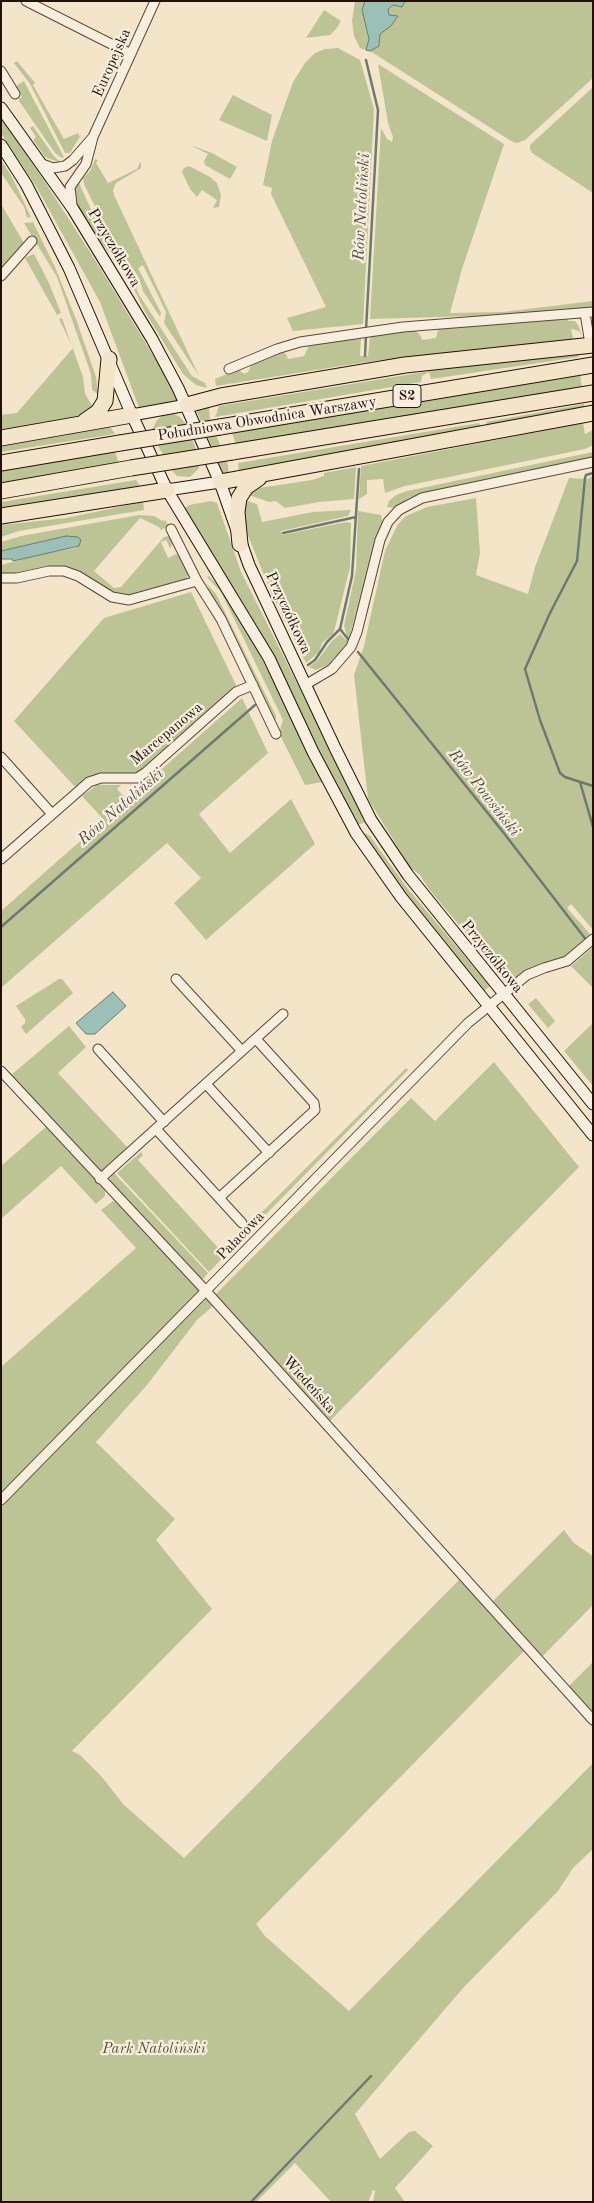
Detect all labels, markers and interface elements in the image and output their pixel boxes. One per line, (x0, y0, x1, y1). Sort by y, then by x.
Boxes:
street label: Europejska (89, 26, 135, 100)
water label: Rów Natoliński (350, 153, 374, 261)
street label: Przyczółkowa (84, 205, 144, 291)
road number: S2 (393, 384, 421, 408)
street label: Południowa Obwodnica Warszawy (156, 393, 378, 445)
street label: Przyczółkowa (261, 569, 315, 657)
street label: Marcepanowa (127, 699, 207, 769)
water label: Rów Powsiński (444, 746, 524, 840)
water label: Rów Natoliński (74, 764, 168, 850)
street label: Przyczółkowa (457, 917, 527, 997)
street label: Pałacowa (213, 1208, 269, 1264)
street label: Wiedeńska (279, 1353, 339, 1417)
park label: Park Natoliński (102, 2040, 206, 2058)

